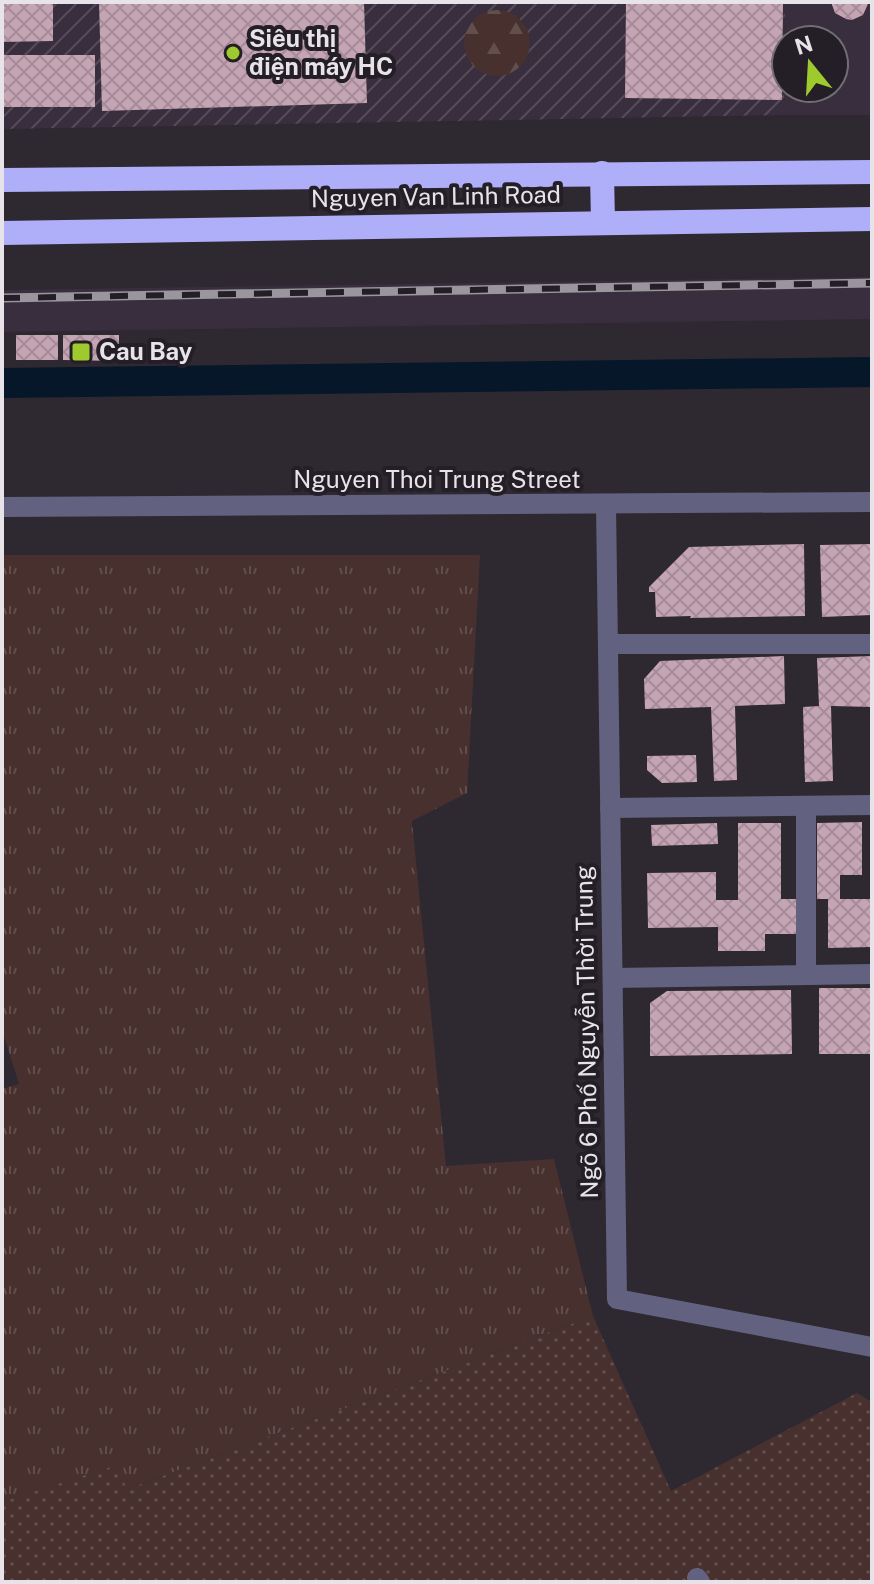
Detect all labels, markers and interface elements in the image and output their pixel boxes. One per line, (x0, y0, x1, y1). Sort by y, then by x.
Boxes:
place label: Siêu thị điện máy HC (249, 24, 393, 80)
north arrow (770, 24, 850, 104)
text: N (792, 30, 816, 60)
marker: Siêu thị điện máy HC (224, 44, 242, 62)
street label: Nguyen Van Linh Road (311, 180, 561, 212)
place label: Cau Bay (99, 337, 193, 365)
marker: Cau Bay (70, 341, 92, 363)
street label: Nguyen Thoi Trung Street (293, 465, 581, 493)
street label: Ngõ 6 Phố Nguyễn Thời Trung (569, 865, 603, 1199)

